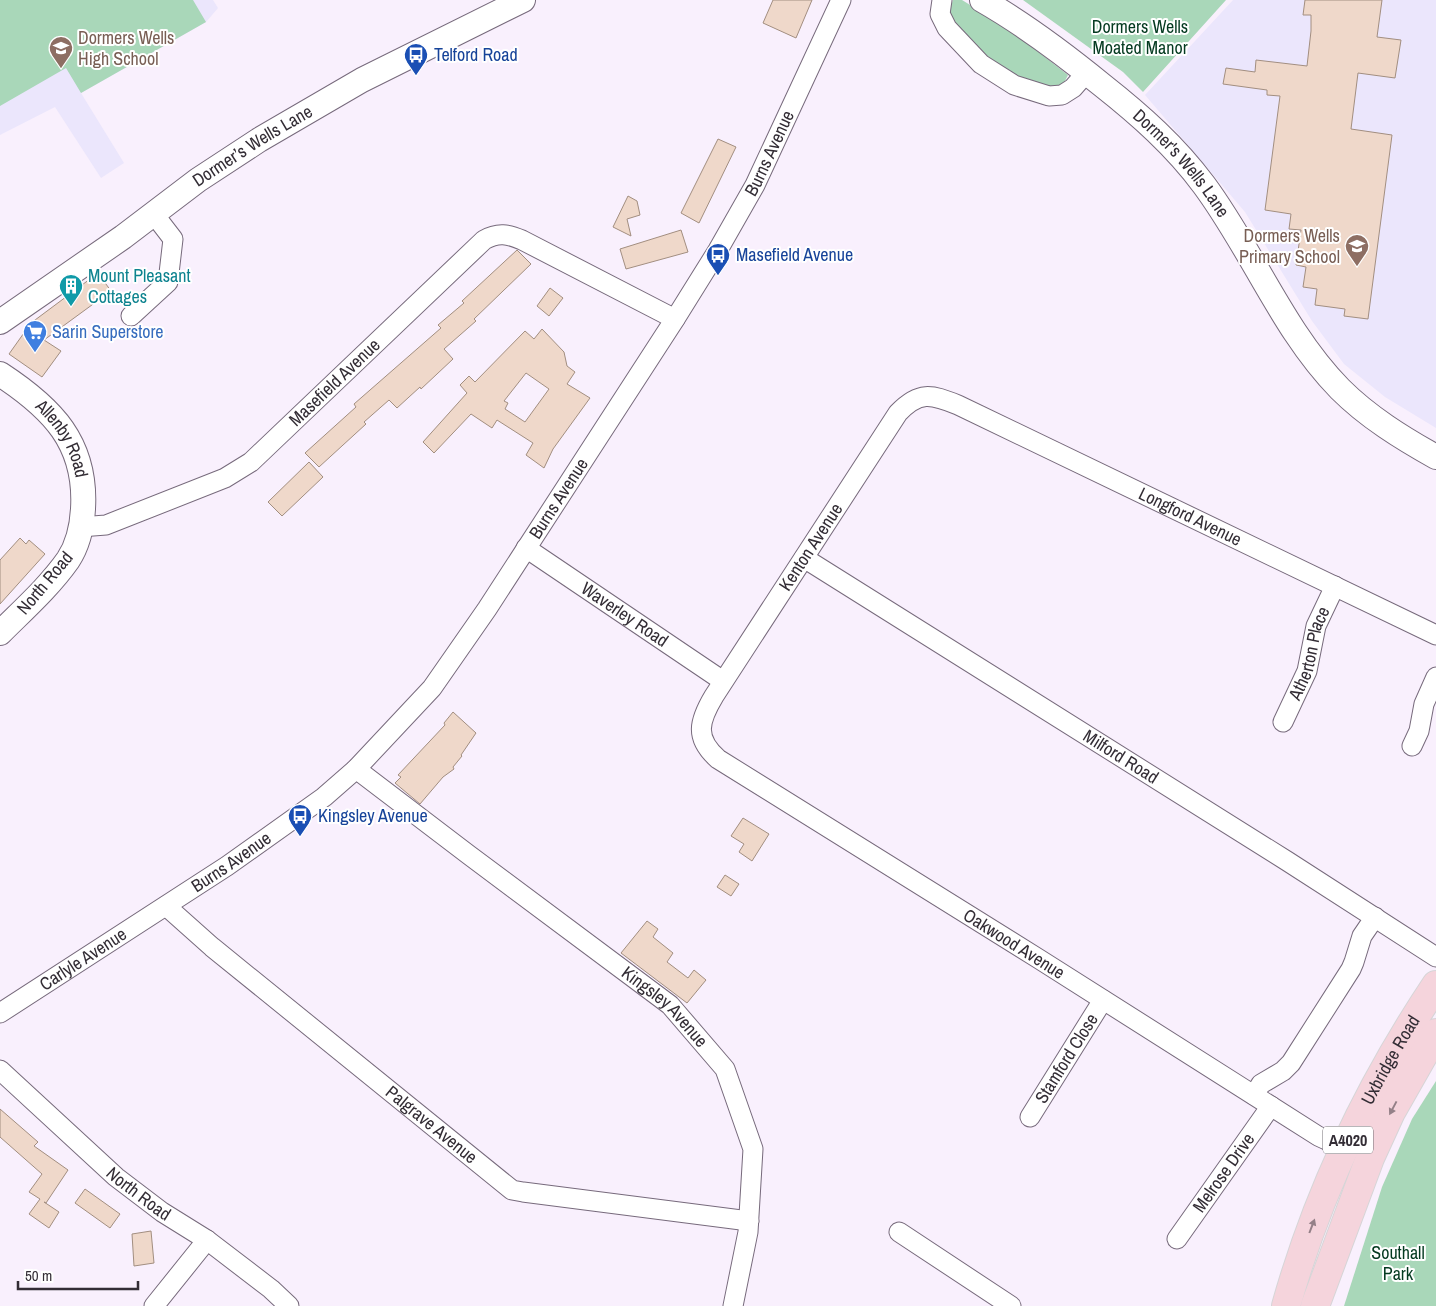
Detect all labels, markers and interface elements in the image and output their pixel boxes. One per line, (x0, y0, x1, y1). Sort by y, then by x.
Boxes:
park label: Dormers Wells Moated Manor (1092, 14, 1188, 60)
place label: Dormers Wells High School (78, 25, 175, 71)
school or university icon: Dormers Wells High School (48, 35, 74, 69)
bus stop icon: Telford Road (403, 42, 429, 76)
place label: Telford Road (434, 42, 518, 67)
street label: Dormer’s Wells Lane (187, 99, 317, 192)
street label: Dormer's Wells Lane (1128, 103, 1236, 222)
street label: Burns Avenue (738, 106, 800, 200)
place label: Dormers Wells Primary School (1239, 223, 1340, 269)
school or university icon: Dormers Wells Primary School (1344, 233, 1370, 267)
bus stop icon: Masefield Avenue (705, 242, 731, 276)
place label: Masefield Avenue (736, 242, 853, 267)
place label: Mount Pleasant Cottages (88, 263, 191, 309)
building icon: Mount Pleasant Cottages (58, 273, 84, 307)
supermarket icon: Sarin Superstore (22, 319, 48, 353)
place label: Sarin Superstore (52, 319, 164, 344)
street label: Masefield Avenue (283, 333, 385, 431)
street label: Allenby Road (30, 393, 94, 479)
street label: Burns Avenue (523, 453, 594, 544)
street label: Longford Avenue (1135, 481, 1246, 552)
street label: Kenton Avenue (773, 498, 848, 596)
street label: North Road (11, 546, 78, 620)
street label: Waverley Road (576, 576, 674, 653)
street label: Atherton Place (1282, 602, 1336, 705)
street label: Milford Road (1079, 723, 1164, 789)
bus stop icon: Kingsley Avenue (287, 803, 313, 837)
place label: Kingsley Avenue (318, 803, 428, 828)
street label: Burns Avenue (186, 826, 276, 898)
street label: Oakwood Avenue (959, 902, 1070, 985)
street label: Carlyle Avenue (34, 921, 131, 996)
street label: Kingsley Avenue (617, 960, 714, 1052)
street label: Stamford Close (1029, 1008, 1104, 1108)
street label: Uxbridge Road (1355, 1010, 1426, 1109)
street label: Palgrave Avenue (381, 1080, 483, 1169)
one-way arrow (1389, 1101, 1397, 1115)
road number: A4020 (1323, 1126, 1373, 1154)
street label: Melrose Drive (1187, 1128, 1260, 1217)
street label: North Road (101, 1161, 176, 1226)
one-way arrow (1309, 1219, 1316, 1234)
park label: Southall Park (1371, 1240, 1425, 1286)
scale bar (18, 1258, 138, 1290)
text: 50 m (25, 1265, 52, 1286)

